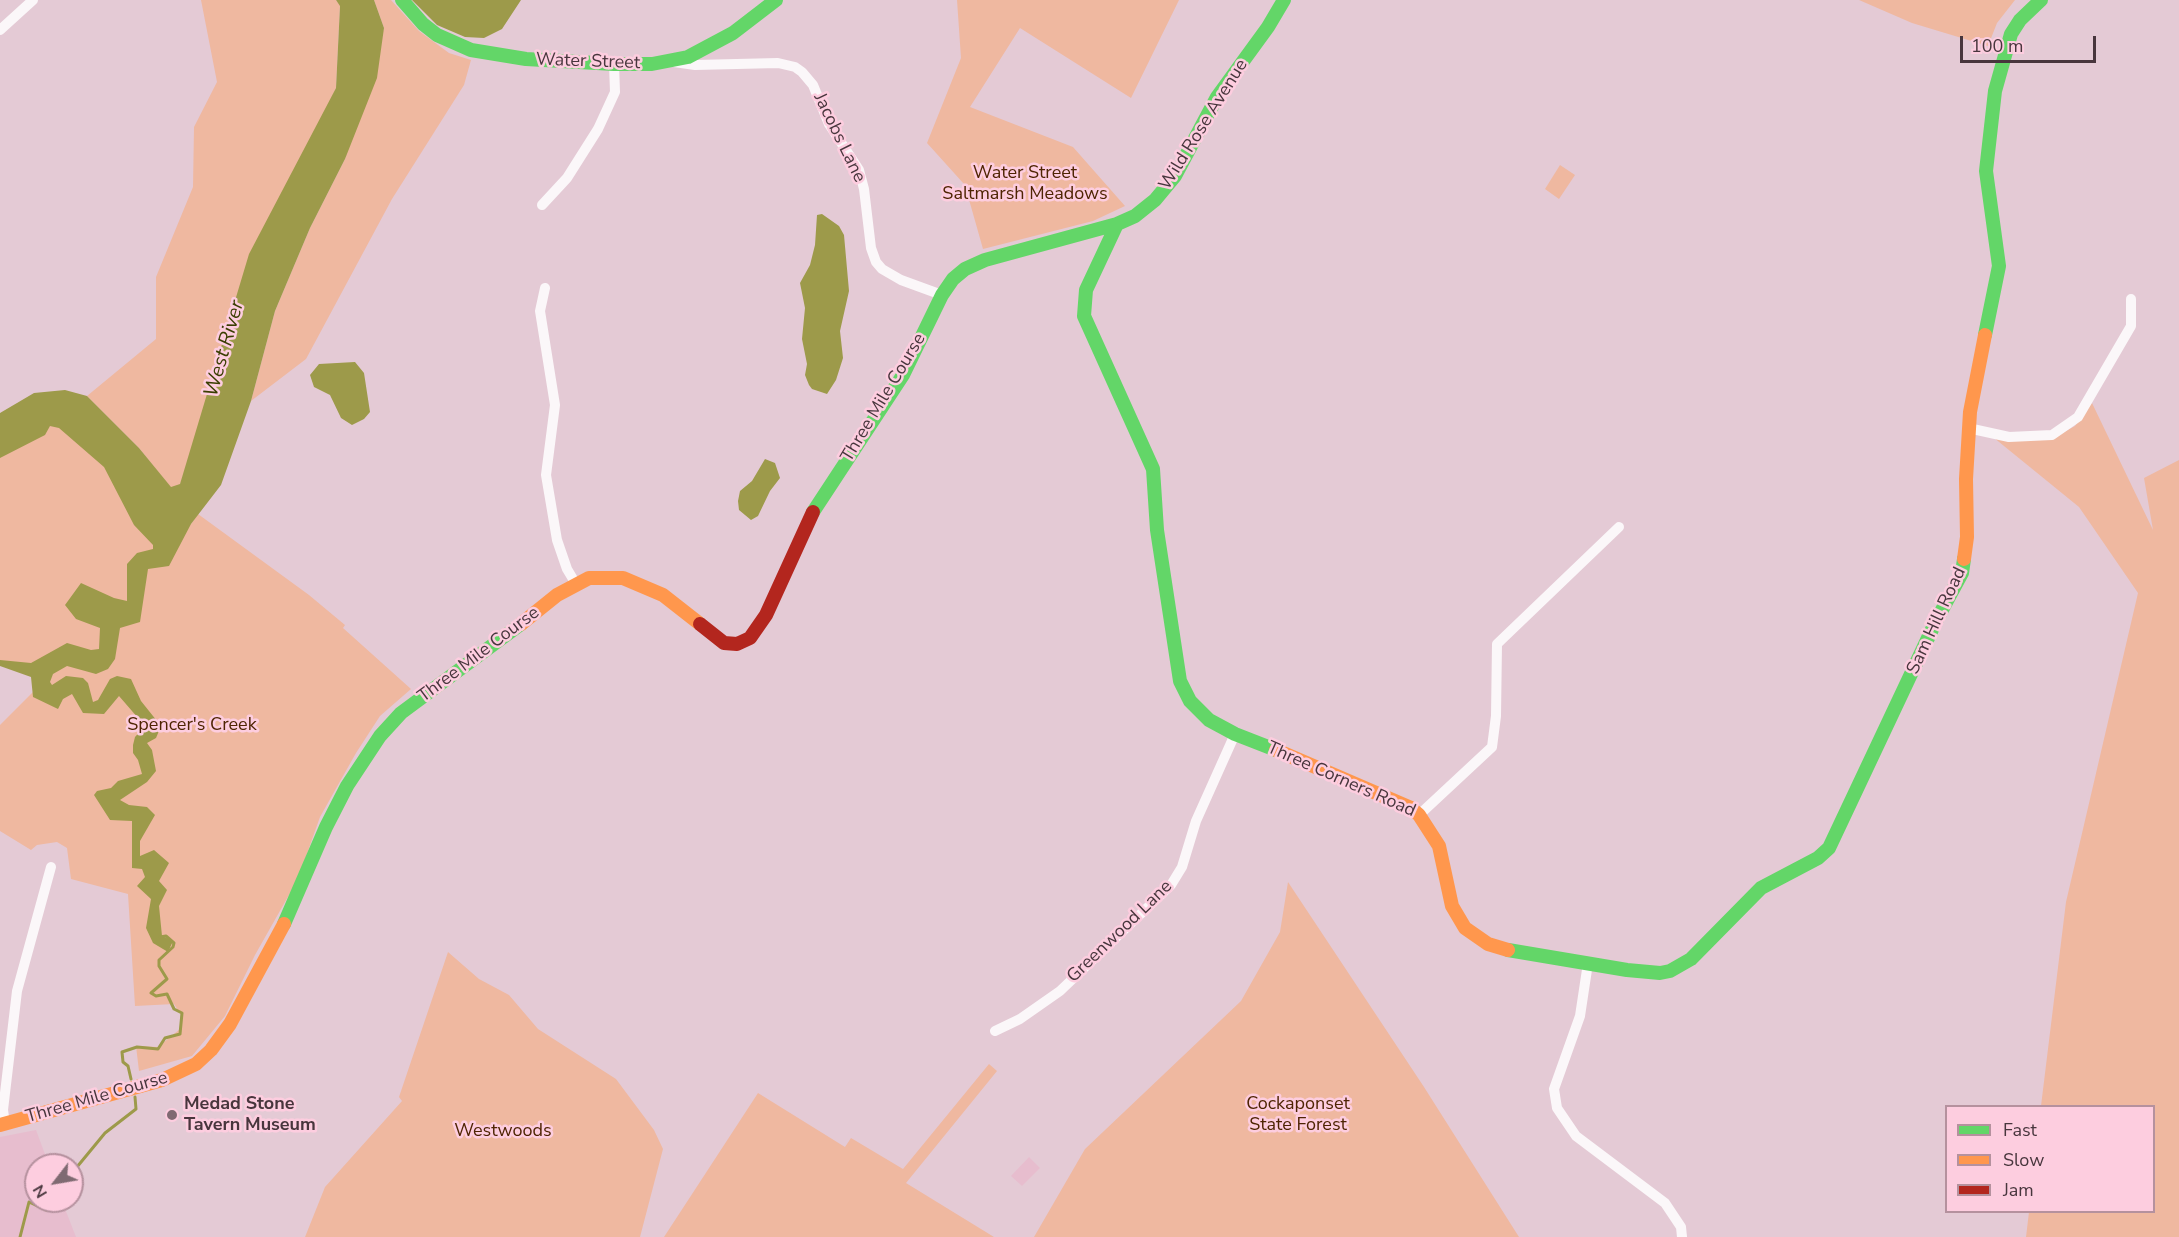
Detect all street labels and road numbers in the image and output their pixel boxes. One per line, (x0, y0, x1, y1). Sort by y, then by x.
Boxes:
street label: Water Street (536, 49, 640, 75)
street label: Wild Rose Avenue (1155, 56, 1253, 194)
street label: Jacobs Lane (808, 90, 870, 186)
street label: Three Mile Course (837, 330, 931, 466)
street label: Sam Hill Road (1903, 564, 1971, 678)
street label: Three Mile Course (414, 602, 544, 708)
street label: Three Corners Road (1263, 738, 1419, 822)
street label: Greenwood Lane (1063, 876, 1177, 988)
street label: Three Mile Course (24, 1067, 170, 1129)

